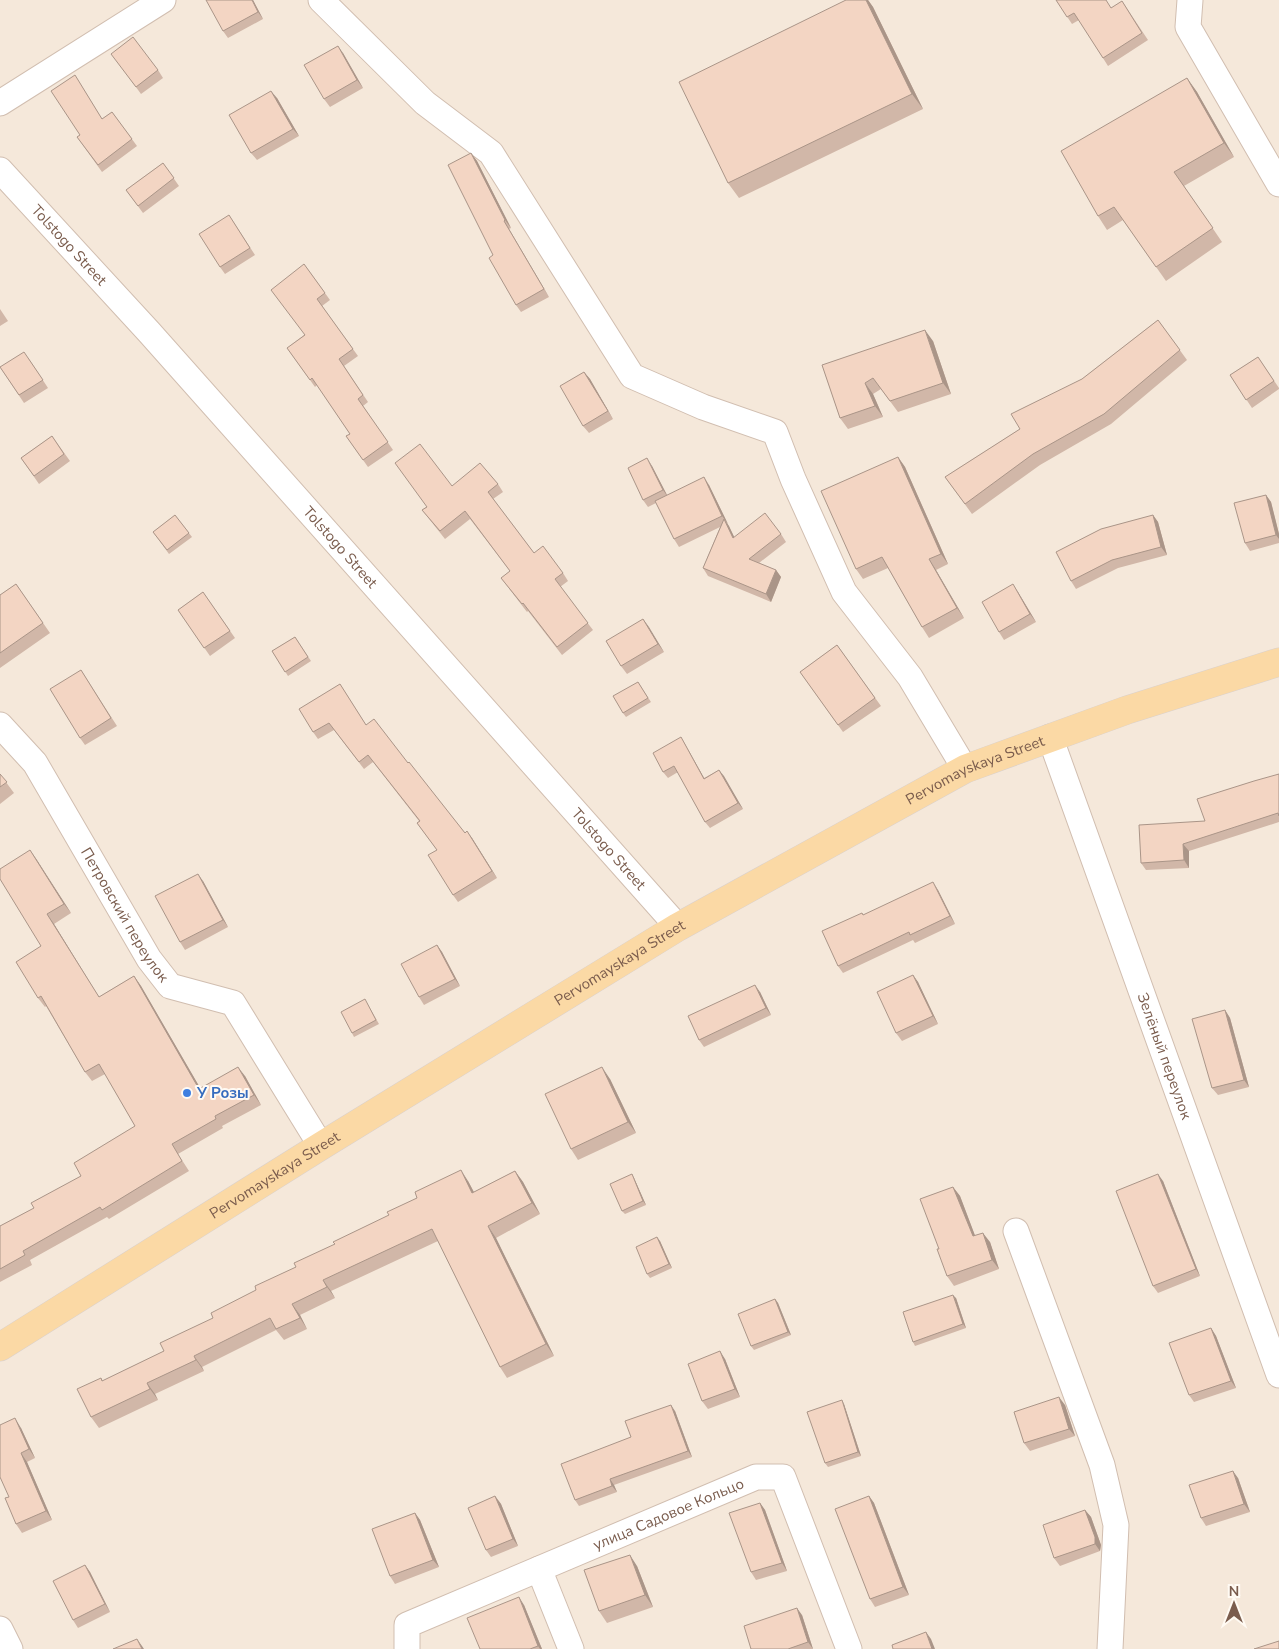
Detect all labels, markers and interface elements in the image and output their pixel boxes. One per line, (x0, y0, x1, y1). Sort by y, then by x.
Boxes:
street label: Tolstogo Street (27, 200, 112, 290)
street label: Tolstogo Street (299, 502, 383, 593)
street label: Pervomayskaya Street (902, 731, 1048, 810)
street label: Tolstogo Street (567, 804, 651, 895)
street label: Петровский переулок (76, 844, 173, 986)
street label: Pervomayskaya Street (550, 915, 689, 1011)
street label: Зелёный переулок (1133, 990, 1196, 1122)
place label: У Розы (196, 1083, 249, 1103)
marker: У Розы (181, 1087, 193, 1099)
street label: Pervomayskaya Street (206, 1126, 344, 1223)
street label: улица Садовое Кольцо (590, 1473, 747, 1555)
north arrow (1209, 1579, 1259, 1629)
text: N (1229, 1582, 1239, 1601)

